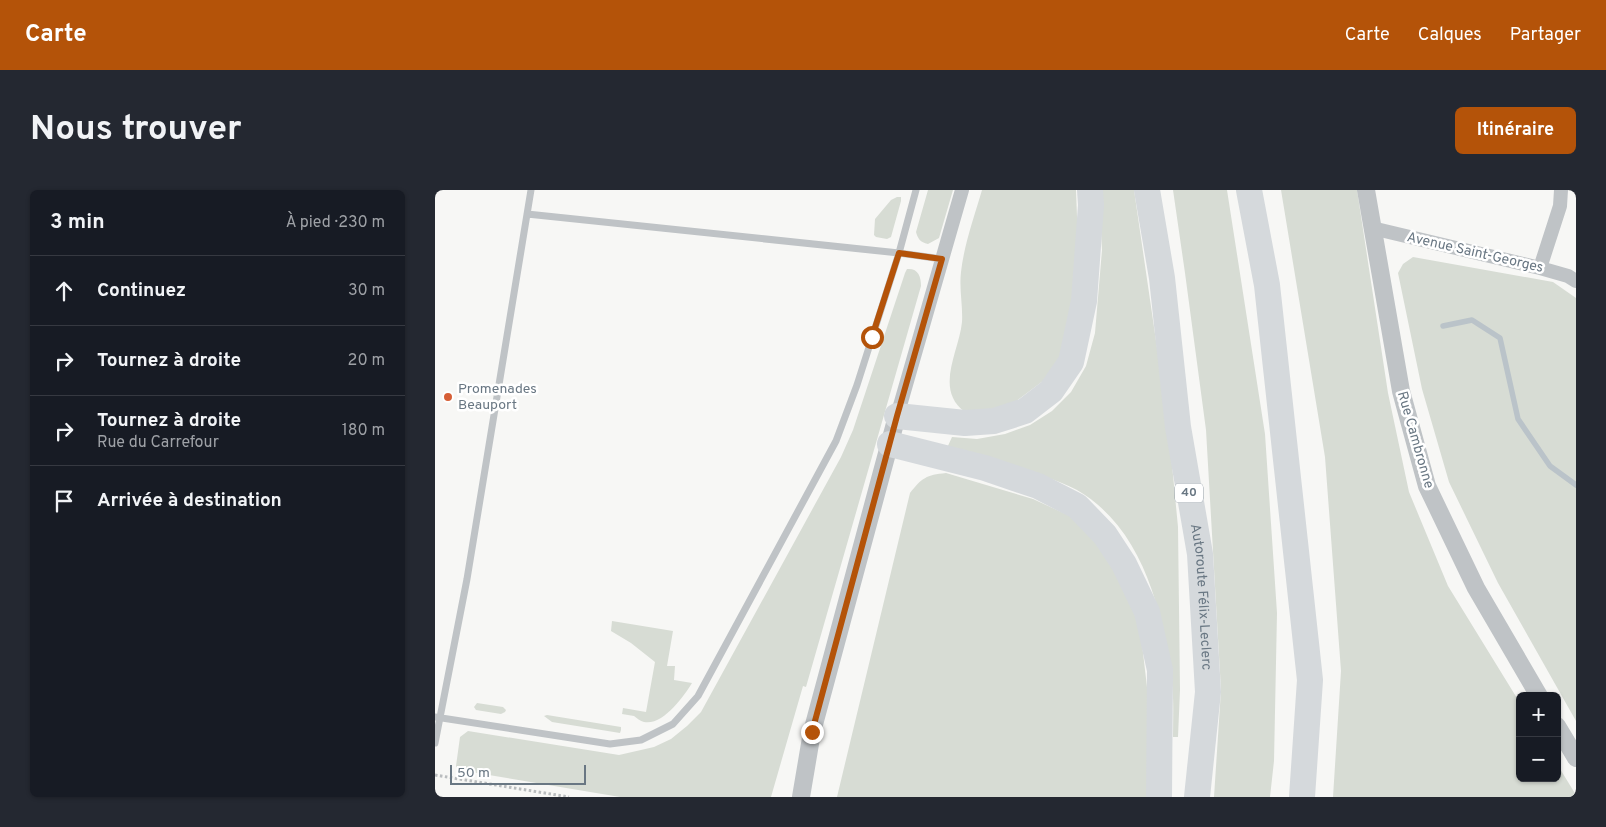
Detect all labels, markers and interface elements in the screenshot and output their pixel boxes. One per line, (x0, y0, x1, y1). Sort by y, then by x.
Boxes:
text: Carte (25, 20, 87, 50)
text: Carte (1345, 24, 1390, 47)
text: Calques (1418, 24, 1482, 47)
text: Partager (1510, 24, 1581, 47)
button: Itinéraire (1455, 107, 1576, 154)
text: Nous trouver (30, 108, 242, 152)
text: 3 min (50, 209, 105, 236)
text: À pied · 230 m (286, 213, 385, 233)
street label: Avenue Saint-Georges (1405, 229, 1545, 277)
icon: ahead (50, 277, 78, 305)
text: Continuez (97, 279, 186, 303)
text: 30 m (348, 281, 385, 301)
route start (861, 326, 884, 349)
icon: right (50, 347, 78, 375)
text: Tournez à droite (97, 349, 241, 373)
text: 20 m (348, 351, 385, 371)
place label: Promenades Beauport (458, 381, 537, 414)
street label: Rue Cambronne (1393, 389, 1437, 491)
marker: Promenades Beauport (442, 391, 454, 403)
text: Tournez à droite (97, 409, 241, 433)
icon: right (50, 417, 78, 445)
text: 180 m (342, 421, 385, 441)
text: Rue du Carrefour (97, 433, 219, 453)
road number: 40 (1175, 484, 1203, 502)
icon: arrive (50, 487, 78, 515)
text: Arrivée à destination (97, 489, 282, 513)
street label: Autoroute Félix-Leclerc (1186, 522, 1215, 671)
map controls (1516, 692, 1561, 782)
button: + (1516, 692, 1561, 737)
route end (801, 721, 824, 744)
button: − (1516, 737, 1561, 782)
scale bar (450, 762, 586, 785)
text: 50 m (457, 765, 490, 782)

